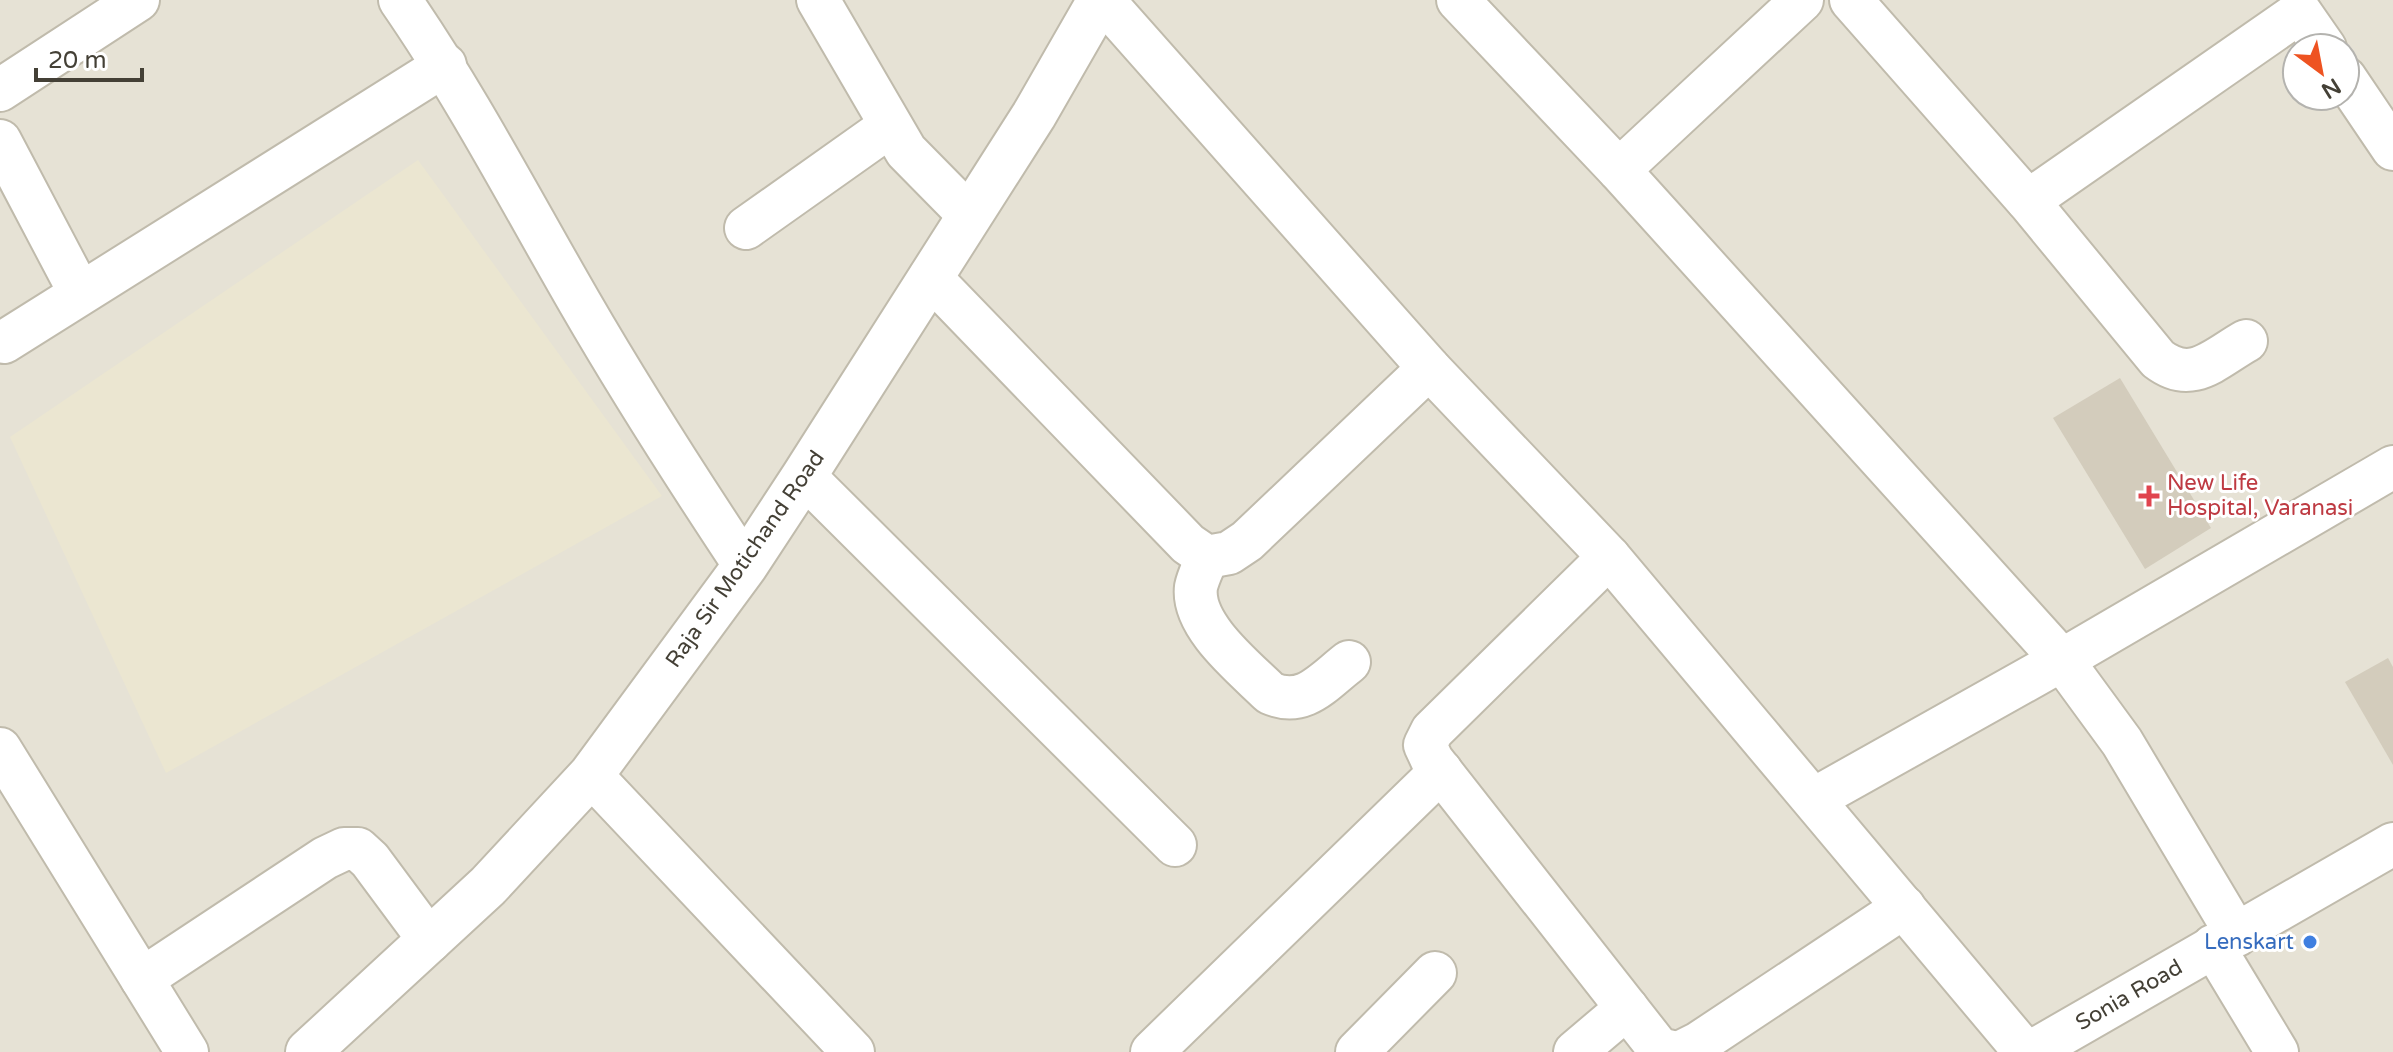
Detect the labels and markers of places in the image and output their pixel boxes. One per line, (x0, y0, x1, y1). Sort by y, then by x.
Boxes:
place label: New Life Hospital, Varanasi (2167, 470, 2353, 521)
marker: New Life Hospital, Varanasi (2138, 485, 2160, 507)
place label: Lenskart (2204, 929, 2294, 955)
marker: Lenskart (2301, 933, 2319, 951)

